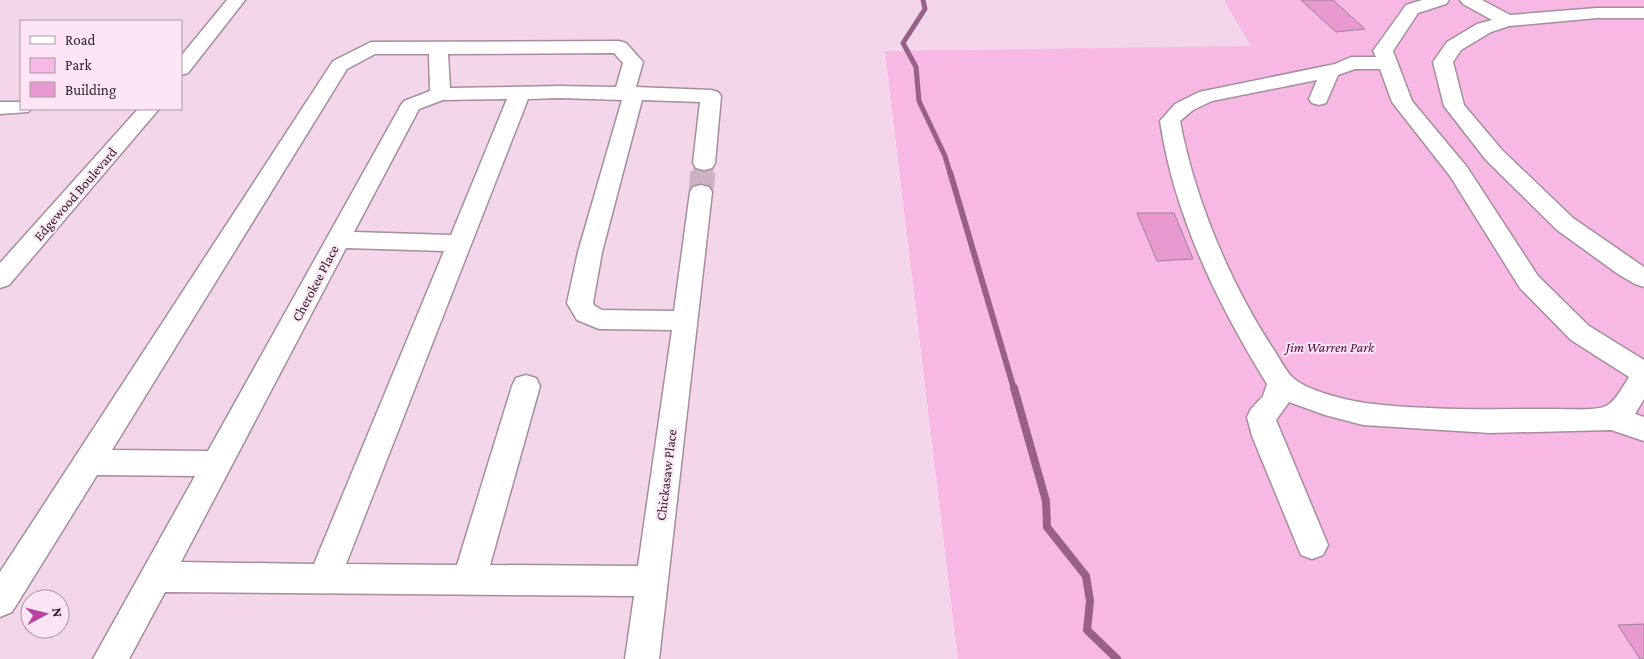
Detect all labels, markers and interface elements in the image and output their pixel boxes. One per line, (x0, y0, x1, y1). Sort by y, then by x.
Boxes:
legend (20, 20, 182, 110)
text: Road (65, 32, 96, 48)
text: Park (65, 57, 92, 73)
text: Building (65, 82, 116, 99)
street label: Edgewood Boulevard (30, 144, 120, 244)
street label: Cherokee Place (288, 242, 342, 324)
park label: Jim Warren Park (1283, 339, 1375, 355)
street label: Chickasaw Place (652, 428, 680, 522)
north arrow (20, 589, 70, 639)
text: N (49, 607, 66, 619)

